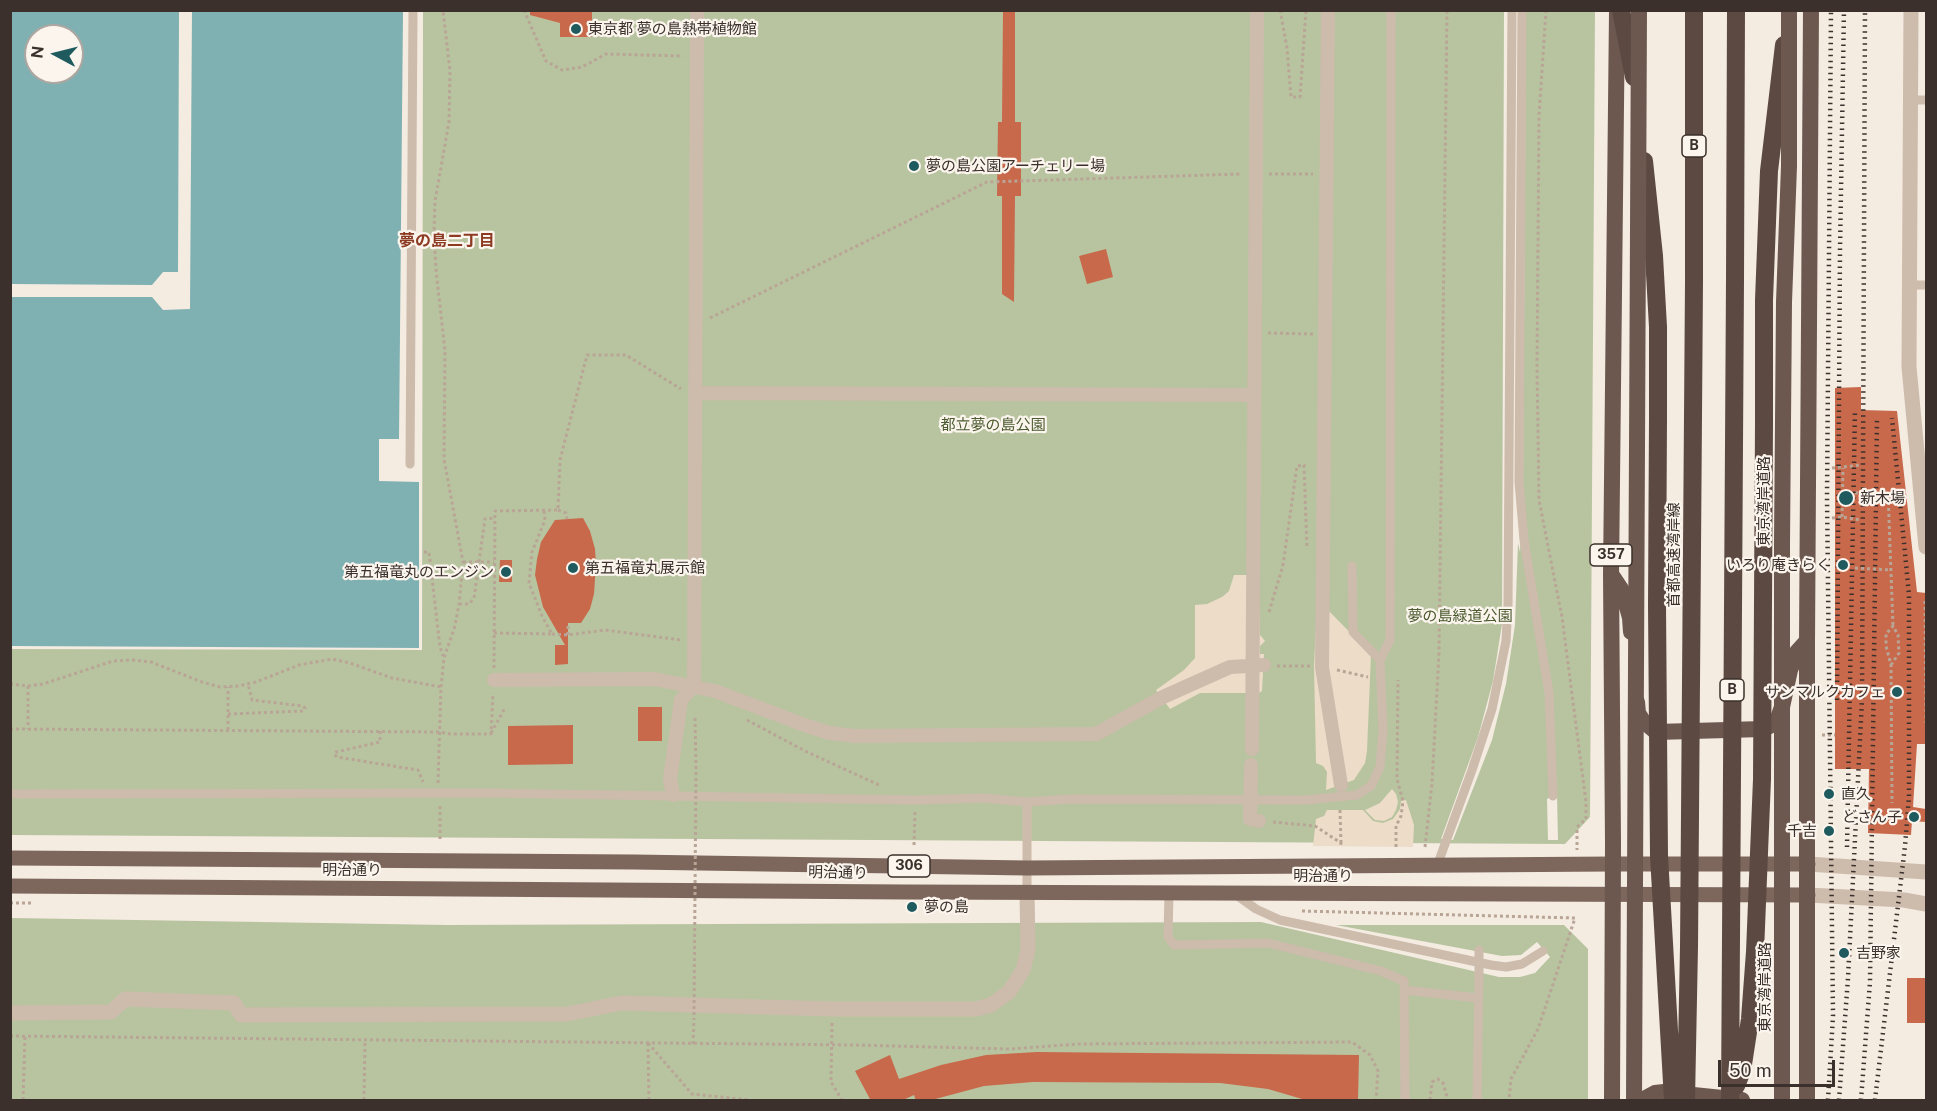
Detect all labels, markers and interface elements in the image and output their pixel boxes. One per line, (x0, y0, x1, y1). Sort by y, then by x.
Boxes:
place label: 東京都 夢の島熱帯植物館 (588, 20, 757, 38)
marker: 東京都 夢の島熱帯植物館 (569, 22, 583, 36)
north arrow (24, 24, 84, 84)
text: N (27, 45, 48, 59)
road number: B (1682, 135, 1706, 157)
place label: 夢の島公園アーチェリー場 (926, 157, 1105, 175)
marker: 夢の島公園アーチェリー場 (907, 159, 921, 173)
district label: 夢の島二丁目 (399, 231, 495, 251)
park label: 都立夢の島公園 (941, 416, 1045, 434)
street label: 東京湾岸道路 (1755, 456, 1773, 546)
marker: 新木場 (1837, 489, 1855, 507)
place label: 新木場 (1860, 489, 1905, 507)
street label: 首都高速湾岸線 (1665, 503, 1683, 607)
road number: 357 (1590, 544, 1632, 566)
place label: いろり庵きらく (1726, 556, 1831, 574)
marker: いろり庵きらく (1836, 558, 1850, 572)
place label: 第五福竜丸展示館 (585, 559, 705, 577)
marker: 第五福竜丸展示館 (566, 561, 580, 575)
place label: 第五福竜丸のエンジン (344, 563, 494, 581)
marker: 第五福竜丸のエンジン (499, 565, 513, 579)
park label: 夢の島緑道公園 (1408, 607, 1512, 625)
road number: B (1720, 679, 1744, 701)
place label: サンマルクカフェ (1765, 683, 1885, 701)
marker: サンマルクカフェ (1890, 685, 1904, 699)
place label: 直久 (1841, 785, 1871, 803)
marker: 直久 (1822, 787, 1836, 801)
place label: どさん子 (1842, 808, 1902, 826)
marker: どさん子 (1907, 810, 1921, 824)
place label: 千吉 (1787, 822, 1817, 840)
marker: 千吉 (1822, 824, 1836, 838)
road number: 306 (888, 855, 930, 877)
street label: 明治通り (322, 861, 382, 879)
street label: 明治通り (808, 863, 868, 883)
street label: 明治通り (1293, 867, 1353, 885)
place label: 夢の島 (924, 898, 969, 916)
marker: 夢の島 (905, 900, 919, 914)
street label: 東京湾岸道路 (1756, 942, 1774, 1032)
place label: 吉野家 (1856, 944, 1901, 962)
marker: 吉野家 (1837, 946, 1851, 960)
scale bar (1721, 1048, 1838, 1086)
text: 50 m (1729, 1060, 1772, 1081)

